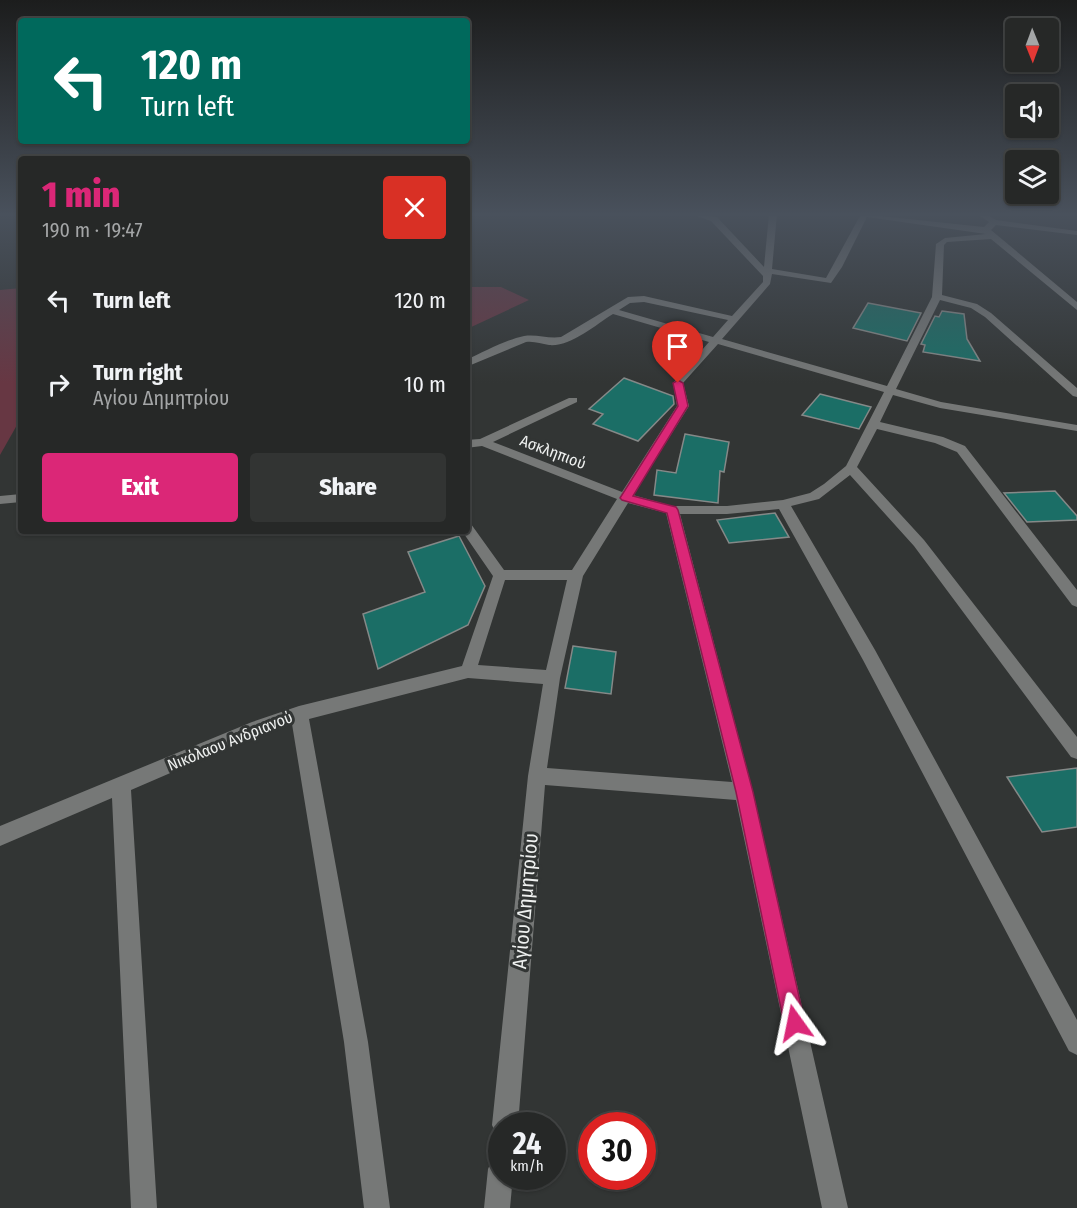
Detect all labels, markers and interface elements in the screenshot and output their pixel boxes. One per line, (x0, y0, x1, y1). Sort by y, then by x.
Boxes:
north arrow (1005, 18, 1059, 72)
map controls (1005, 18, 1059, 204)
text: 120 m (141, 40, 242, 90)
icon: left (42, 42, 120, 120)
button: sound (1005, 84, 1059, 138)
text: Turn left (141, 91, 234, 123)
button: layers (1005, 150, 1059, 204)
text: 1 min (42, 173, 120, 217)
button: close (383, 176, 446, 239)
text: 190 m · 19:47 (42, 218, 143, 242)
icon: left (42, 284, 75, 317)
text: Turn left (93, 287, 171, 314)
text: 120 m (394, 287, 446, 314)
pin (652, 321, 703, 383)
icon: arrive (661, 330, 694, 363)
text: Turn right (93, 359, 182, 386)
icon: right (42, 368, 75, 401)
text: 10 m (404, 371, 446, 398)
text: Αγίου Δημητρίου (93, 386, 229, 410)
street label: Ασκληπιού (517, 431, 589, 473)
button: Exit (42, 453, 238, 522)
button: Share (250, 453, 446, 522)
street label: Νικόλαου Ανδριανού (165, 707, 295, 775)
street label: Αγίου Δημητρίου (507, 832, 543, 970)
position arrow (763, 991, 827, 1055)
speed limit sign: 30 (578, 1112, 656, 1190)
text: 24 (513, 1126, 541, 1162)
text: km/h (510, 1157, 544, 1175)

